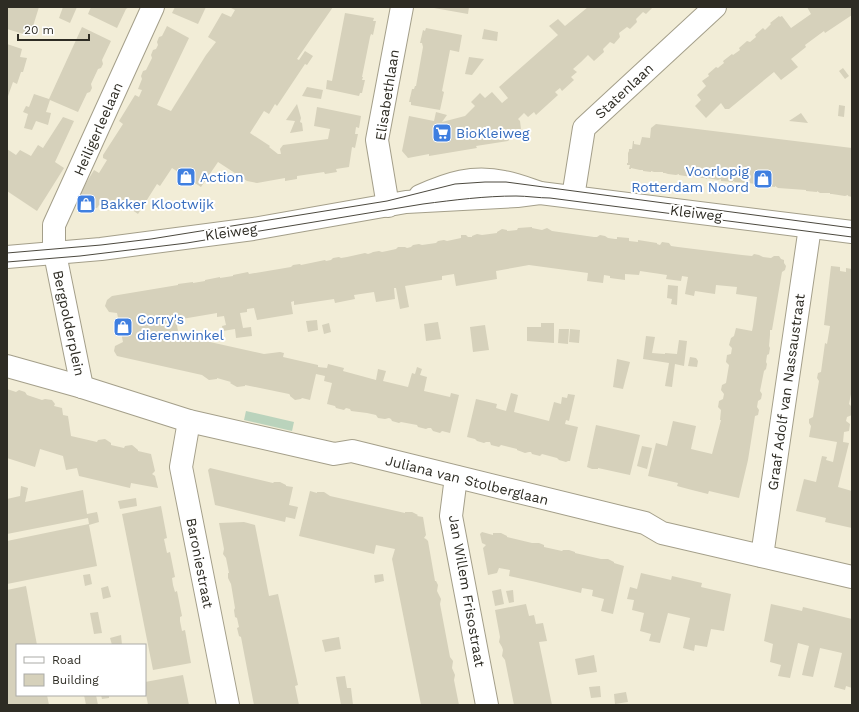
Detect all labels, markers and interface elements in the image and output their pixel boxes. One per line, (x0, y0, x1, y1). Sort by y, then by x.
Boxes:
scale bar (18, 16, 89, 42)
text: 20 m (24, 23, 54, 37)
street label: Elisabethlaan (372, 48, 402, 142)
street label: Statenlaan (592, 60, 656, 122)
street label: Heiligerleelaan (70, 80, 126, 178)
supermarket icon: BioKleiweg (431, 122, 453, 144)
place label: BioKleiweg (456, 125, 530, 141)
place label: Voorlopig Rotterdam Noord (631, 163, 750, 195)
shop icon: Action (175, 166, 197, 188)
shop icon: Voorlopig Rotterdam Noord (752, 168, 774, 190)
place label: Action (200, 169, 244, 185)
shop icon: Bakker Klootwijk (75, 193, 97, 215)
place label: Bakker Klootwijk (100, 196, 214, 212)
street label: Kleiweg (669, 202, 723, 224)
street label: Kleiweg (204, 220, 259, 244)
street label: Bergpolderplein (50, 269, 88, 377)
street label: Graaf Adolf van Nassaustraat (764, 292, 808, 491)
place label: Corry's dierenwinkel (137, 311, 225, 343)
shop icon: Corry's dierenwinkel (112, 316, 134, 338)
street label: Juliana van Stolberglaan (384, 452, 550, 508)
street label: Jan Willem Frisostraat (446, 514, 488, 668)
street label: Baroniestraat (183, 517, 217, 610)
legend (16, 644, 146, 696)
text: Road (52, 653, 81, 667)
text: Building (52, 673, 99, 687)

